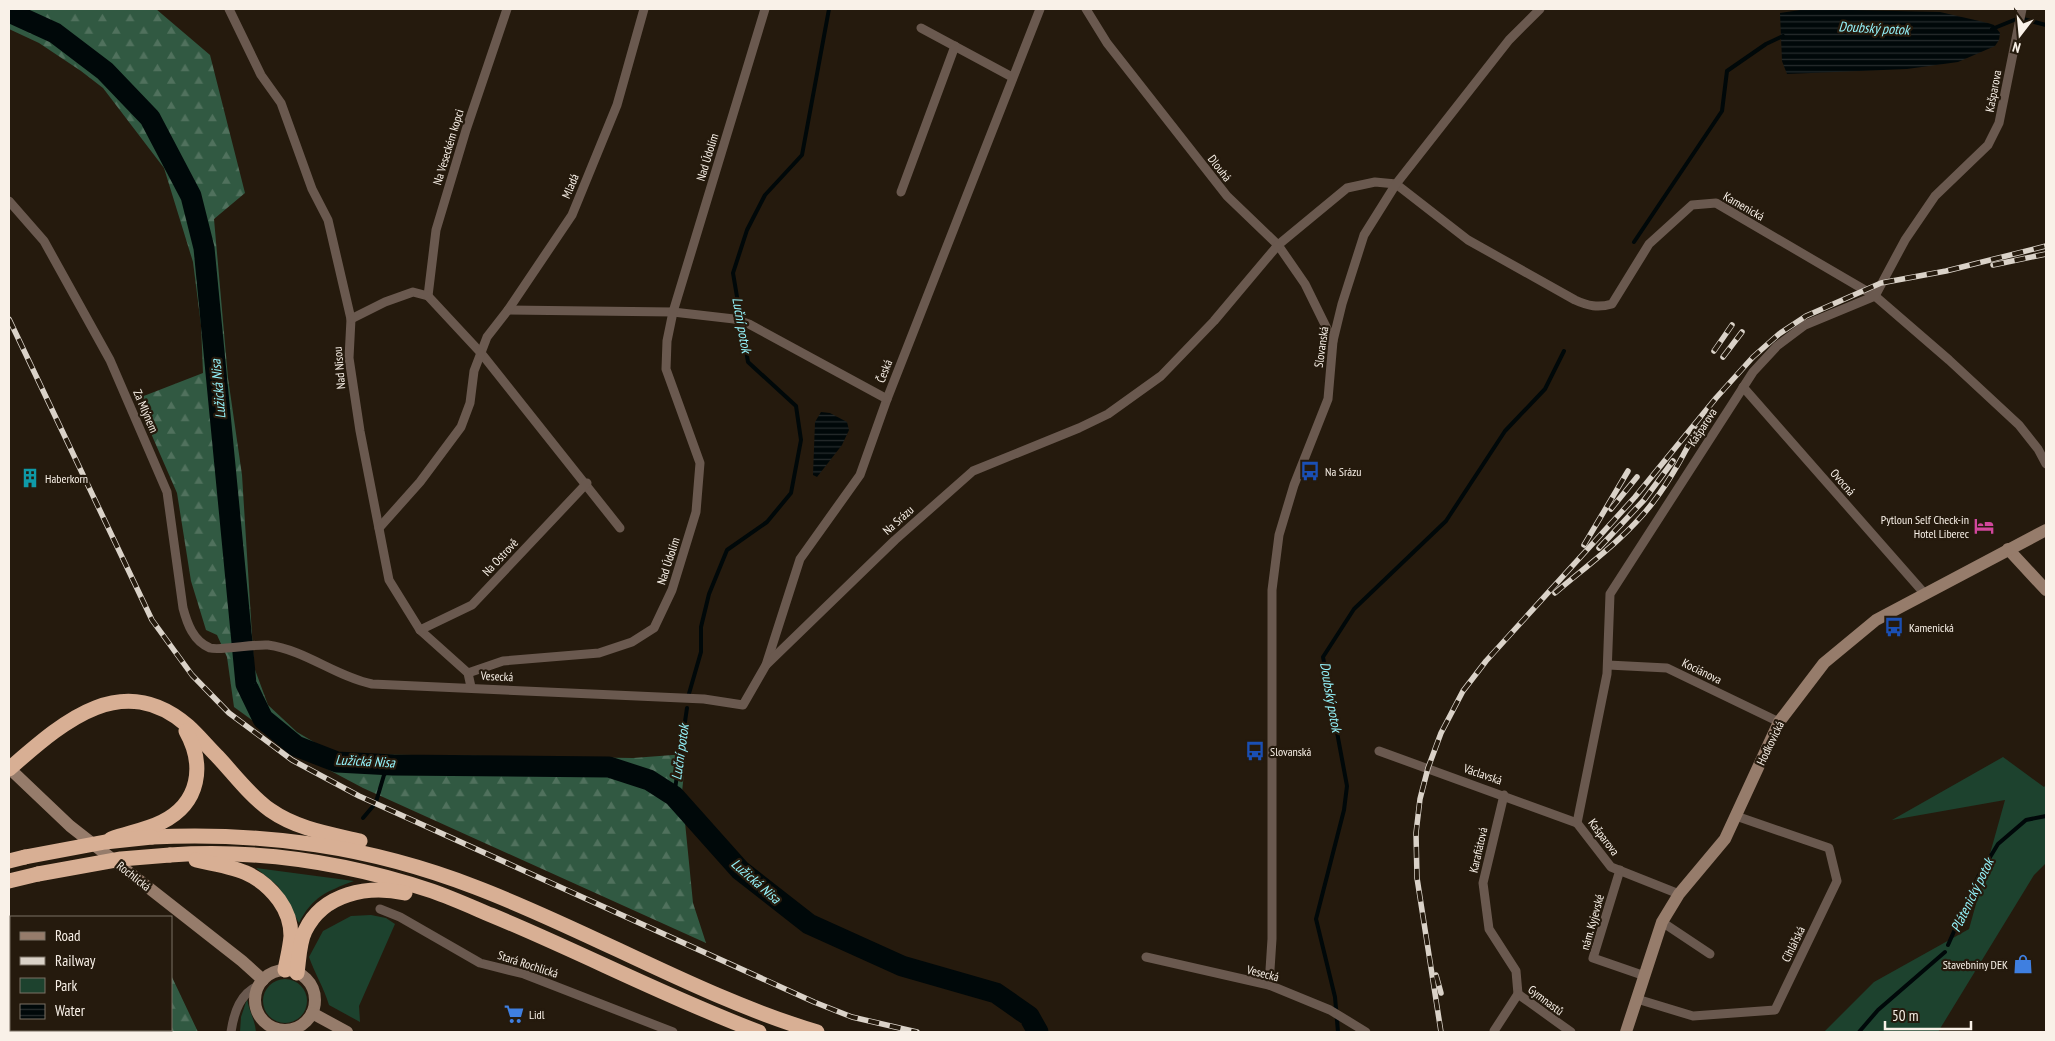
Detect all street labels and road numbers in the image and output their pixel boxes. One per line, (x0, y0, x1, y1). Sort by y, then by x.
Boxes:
street label: Kašparova (1982, 69, 2004, 113)
street label: Na Veseckém kopci (429, 107, 467, 187)
street label: Nad Údolím (693, 131, 721, 183)
street label: Dlouhá (1205, 152, 1235, 184)
street label: Mladá (558, 171, 582, 201)
street label: Kamenická (1721, 188, 1767, 224)
street label: Slovanská (1311, 325, 1331, 368)
street label: Nad Nisou (330, 346, 348, 390)
street label: Česká (873, 357, 895, 385)
street label: Za Mlýnem (130, 387, 162, 435)
street label: Kašparova (1684, 405, 1720, 449)
street label: Ovocná (1827, 466, 1859, 499)
street label: Na Srázu (879, 502, 917, 538)
street label: Na Ostrově (479, 535, 521, 579)
street label: Nad Údolím (653, 535, 683, 587)
street label: Kociánova (1680, 655, 1724, 687)
street label: Vesecká (479, 668, 514, 684)
street label: Hodkovická (1753, 718, 1787, 768)
street label: Václavská (1461, 760, 1504, 788)
street label: Kašparova (1585, 816, 1623, 859)
street label: Karafiátová (1465, 826, 1491, 874)
street label: Rochlická (114, 858, 154, 894)
street label: nám. Kyjevské (1577, 892, 1607, 952)
street label: Cihlářská (1778, 924, 1808, 964)
street label: Stará Rochlická (496, 947, 560, 981)
street label: Vesecká (1244, 961, 1281, 985)
street label: Gymnastů (1525, 982, 1567, 1018)

